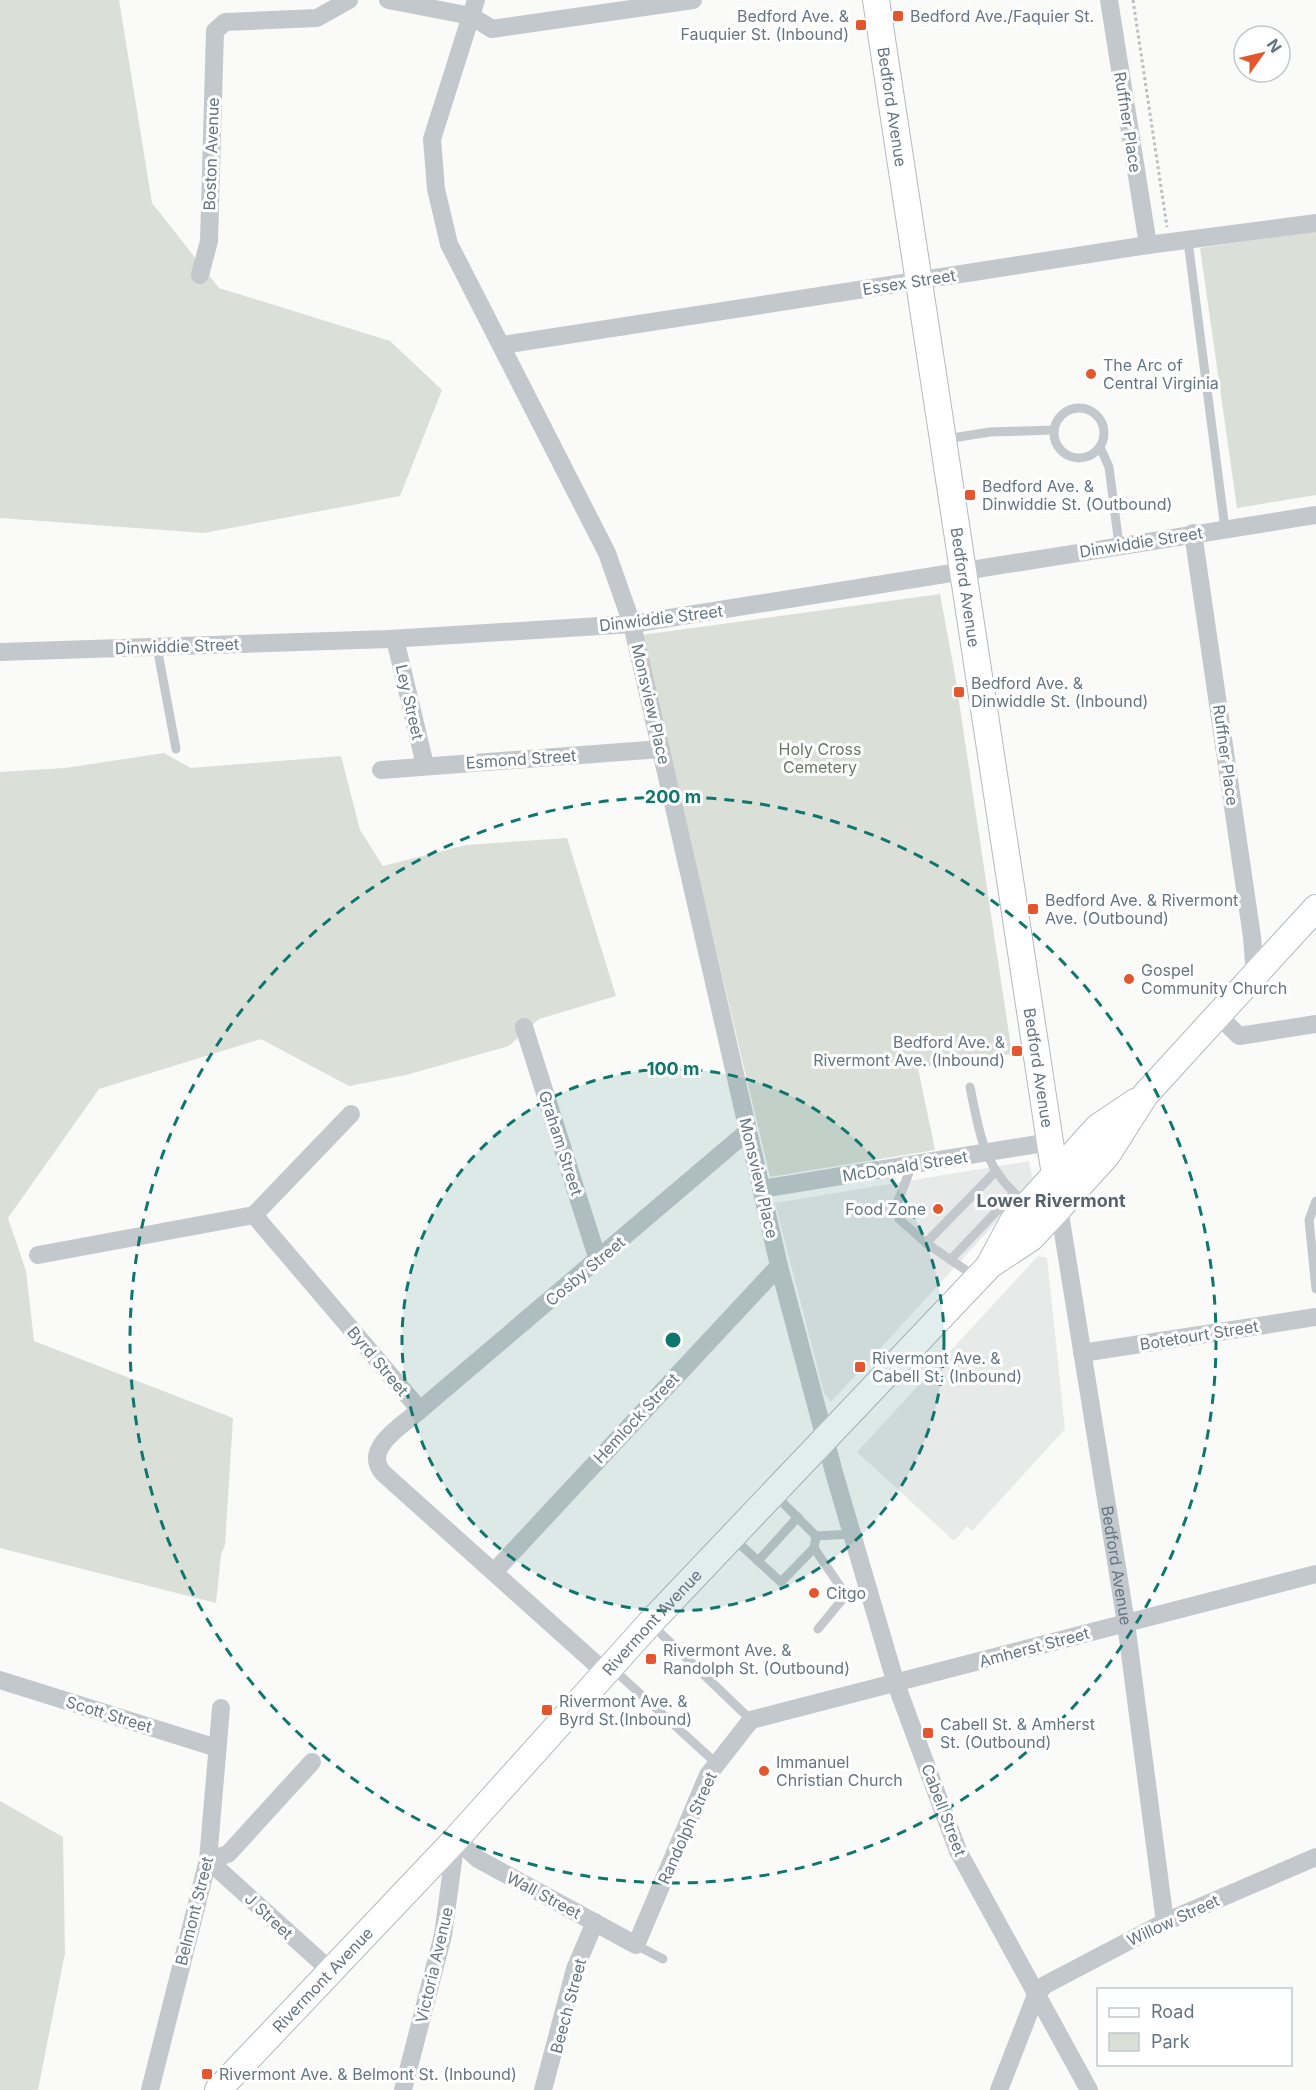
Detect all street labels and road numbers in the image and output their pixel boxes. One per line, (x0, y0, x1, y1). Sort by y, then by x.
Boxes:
street label: Bedford Avenue (873, 45, 911, 168)
street label: Ruffner Place (1110, 70, 1146, 174)
street label: Boston Avenue (199, 97, 223, 211)
street label: Essex Street (861, 265, 957, 299)
street label: Dinwiddie Street (1078, 522, 1204, 562)
street label: Bedford Avenue (946, 526, 984, 649)
street label: Dinwiddie Street (598, 601, 724, 635)
street label: Dinwiddie Street (115, 634, 239, 658)
street label: Monsview Place (627, 642, 675, 766)
street label: Ley Street (392, 662, 428, 742)
street label: Ruffner Place (1209, 703, 1243, 807)
street label: Esmond Street (465, 745, 577, 773)
street label: Bedford Avenue (1020, 1006, 1058, 1129)
street label: Graham Street (535, 1088, 587, 1198)
street label: Monsview Place (735, 1116, 783, 1240)
street label: McDonald Street (841, 1146, 969, 1186)
street label: Cosby Street (541, 1232, 629, 1310)
street label: Botetourt Street (1138, 1316, 1260, 1354)
street label: Byrd Street (343, 1322, 413, 1400)
street label: Hemlock Street (589, 1369, 683, 1467)
street label: Bedford Avenue (1097, 1504, 1136, 1627)
street label: Rivermont Avenue (598, 1565, 706, 1680)
street label: Amherst Street (977, 1623, 1091, 1671)
street label: Scott Street (64, 1691, 154, 1737)
street label: Cabell Street (917, 1761, 971, 1859)
street label: Randolph Street (653, 1769, 721, 1887)
street label: Belmont Street (171, 1854, 217, 1968)
street label: Wall Street (503, 1867, 585, 1923)
street label: J Street (241, 1889, 297, 1943)
street label: Willow Street (1124, 1890, 1222, 1950)
street label: Victoria Avenue (411, 1905, 457, 2025)
street label: Rivermont Avenue (268, 1923, 377, 2036)
street label: Beech Street (546, 1956, 590, 2056)

